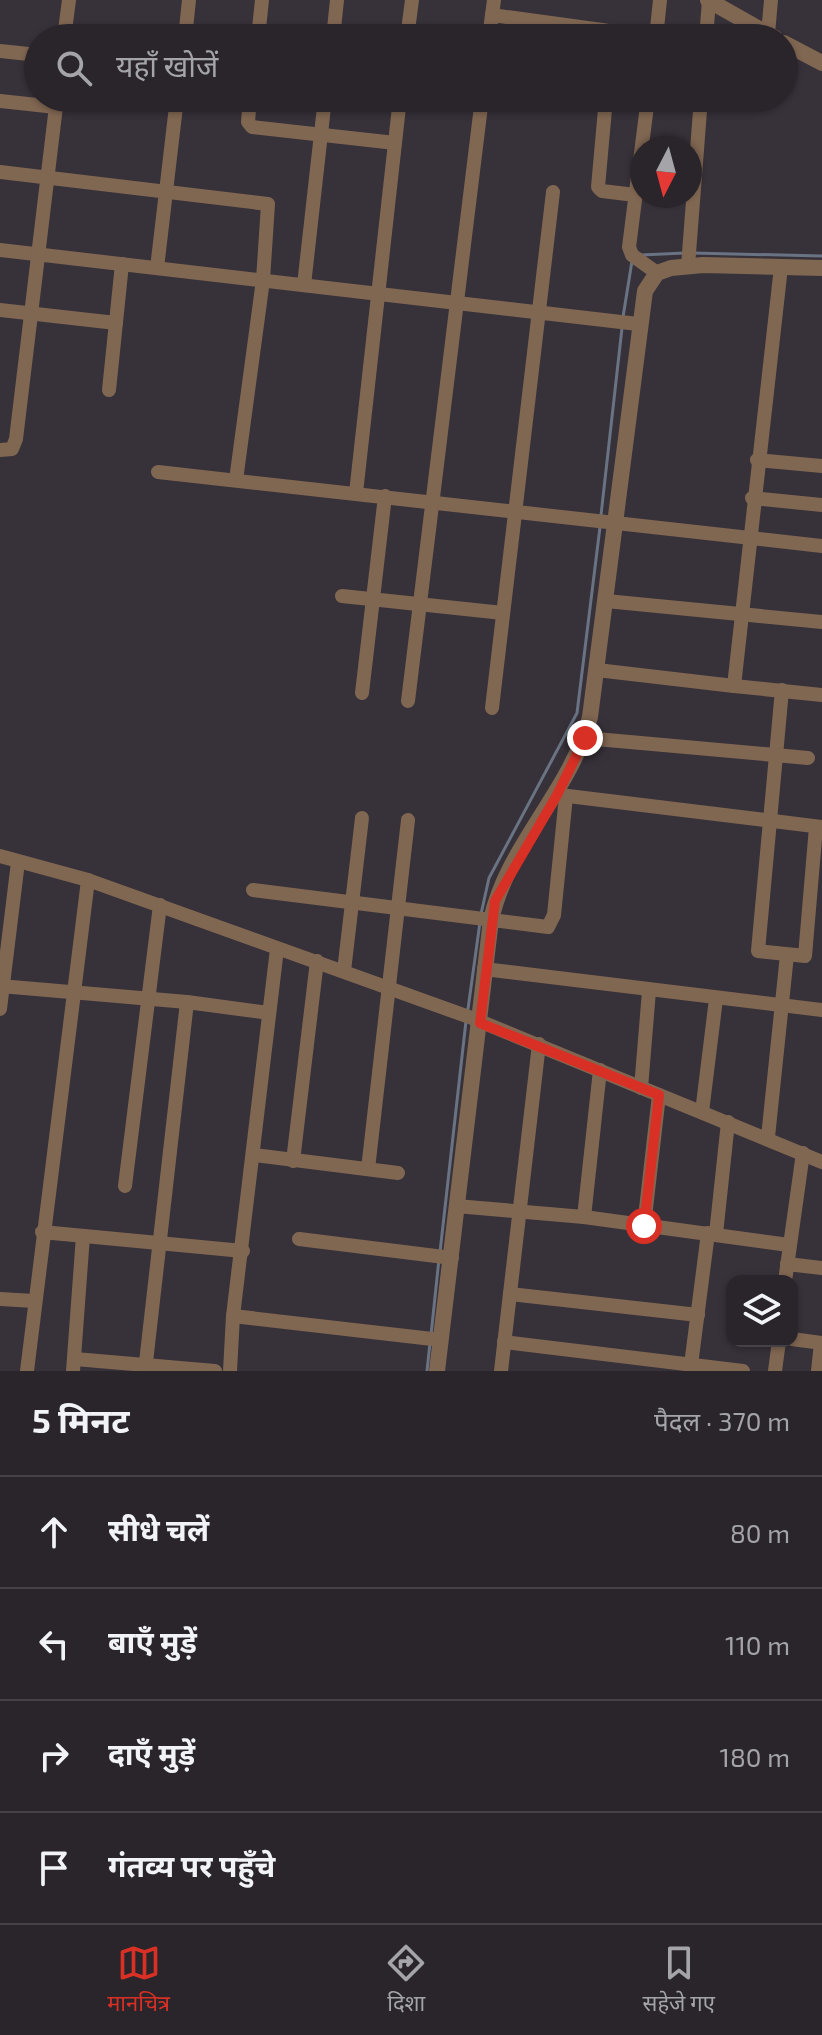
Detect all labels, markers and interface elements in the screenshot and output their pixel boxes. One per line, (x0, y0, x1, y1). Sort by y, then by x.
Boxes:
search box (24, 24, 798, 112)
icon: search (52, 46, 96, 90)
text: यहाँ खोजें (116, 47, 218, 83)
north arrow (630, 136, 702, 208)
route end (567, 720, 603, 756)
route start (626, 1208, 662, 1244)
map controls (726, 1275, 798, 1347)
button: layers (726, 1275, 798, 1347)
text: 5 मिनट (32, 1399, 129, 1440)
text: पैदल · 370 m (654, 1405, 790, 1436)
icon: ahead (32, 1510, 76, 1554)
text: सीधे चलें (108, 1511, 209, 1547)
text: 80 m (730, 1517, 790, 1548)
icon: left (32, 1622, 76, 1666)
text: बाएँ मुड़ें (108, 1623, 197, 1659)
text: 110 m (725, 1629, 790, 1660)
icon: right (32, 1734, 76, 1778)
text: दाएँ मुड़ें (108, 1735, 195, 1771)
text: 180 m (720, 1741, 790, 1772)
icon: arrive (32, 1846, 76, 1890)
text: गंतव्य पर पहुँचे (108, 1847, 275, 1883)
tab: मानचित्र (107, 1941, 170, 2020)
tab: दिशा (384, 1941, 428, 2020)
tab: सहेजे गए (643, 1941, 715, 2020)

